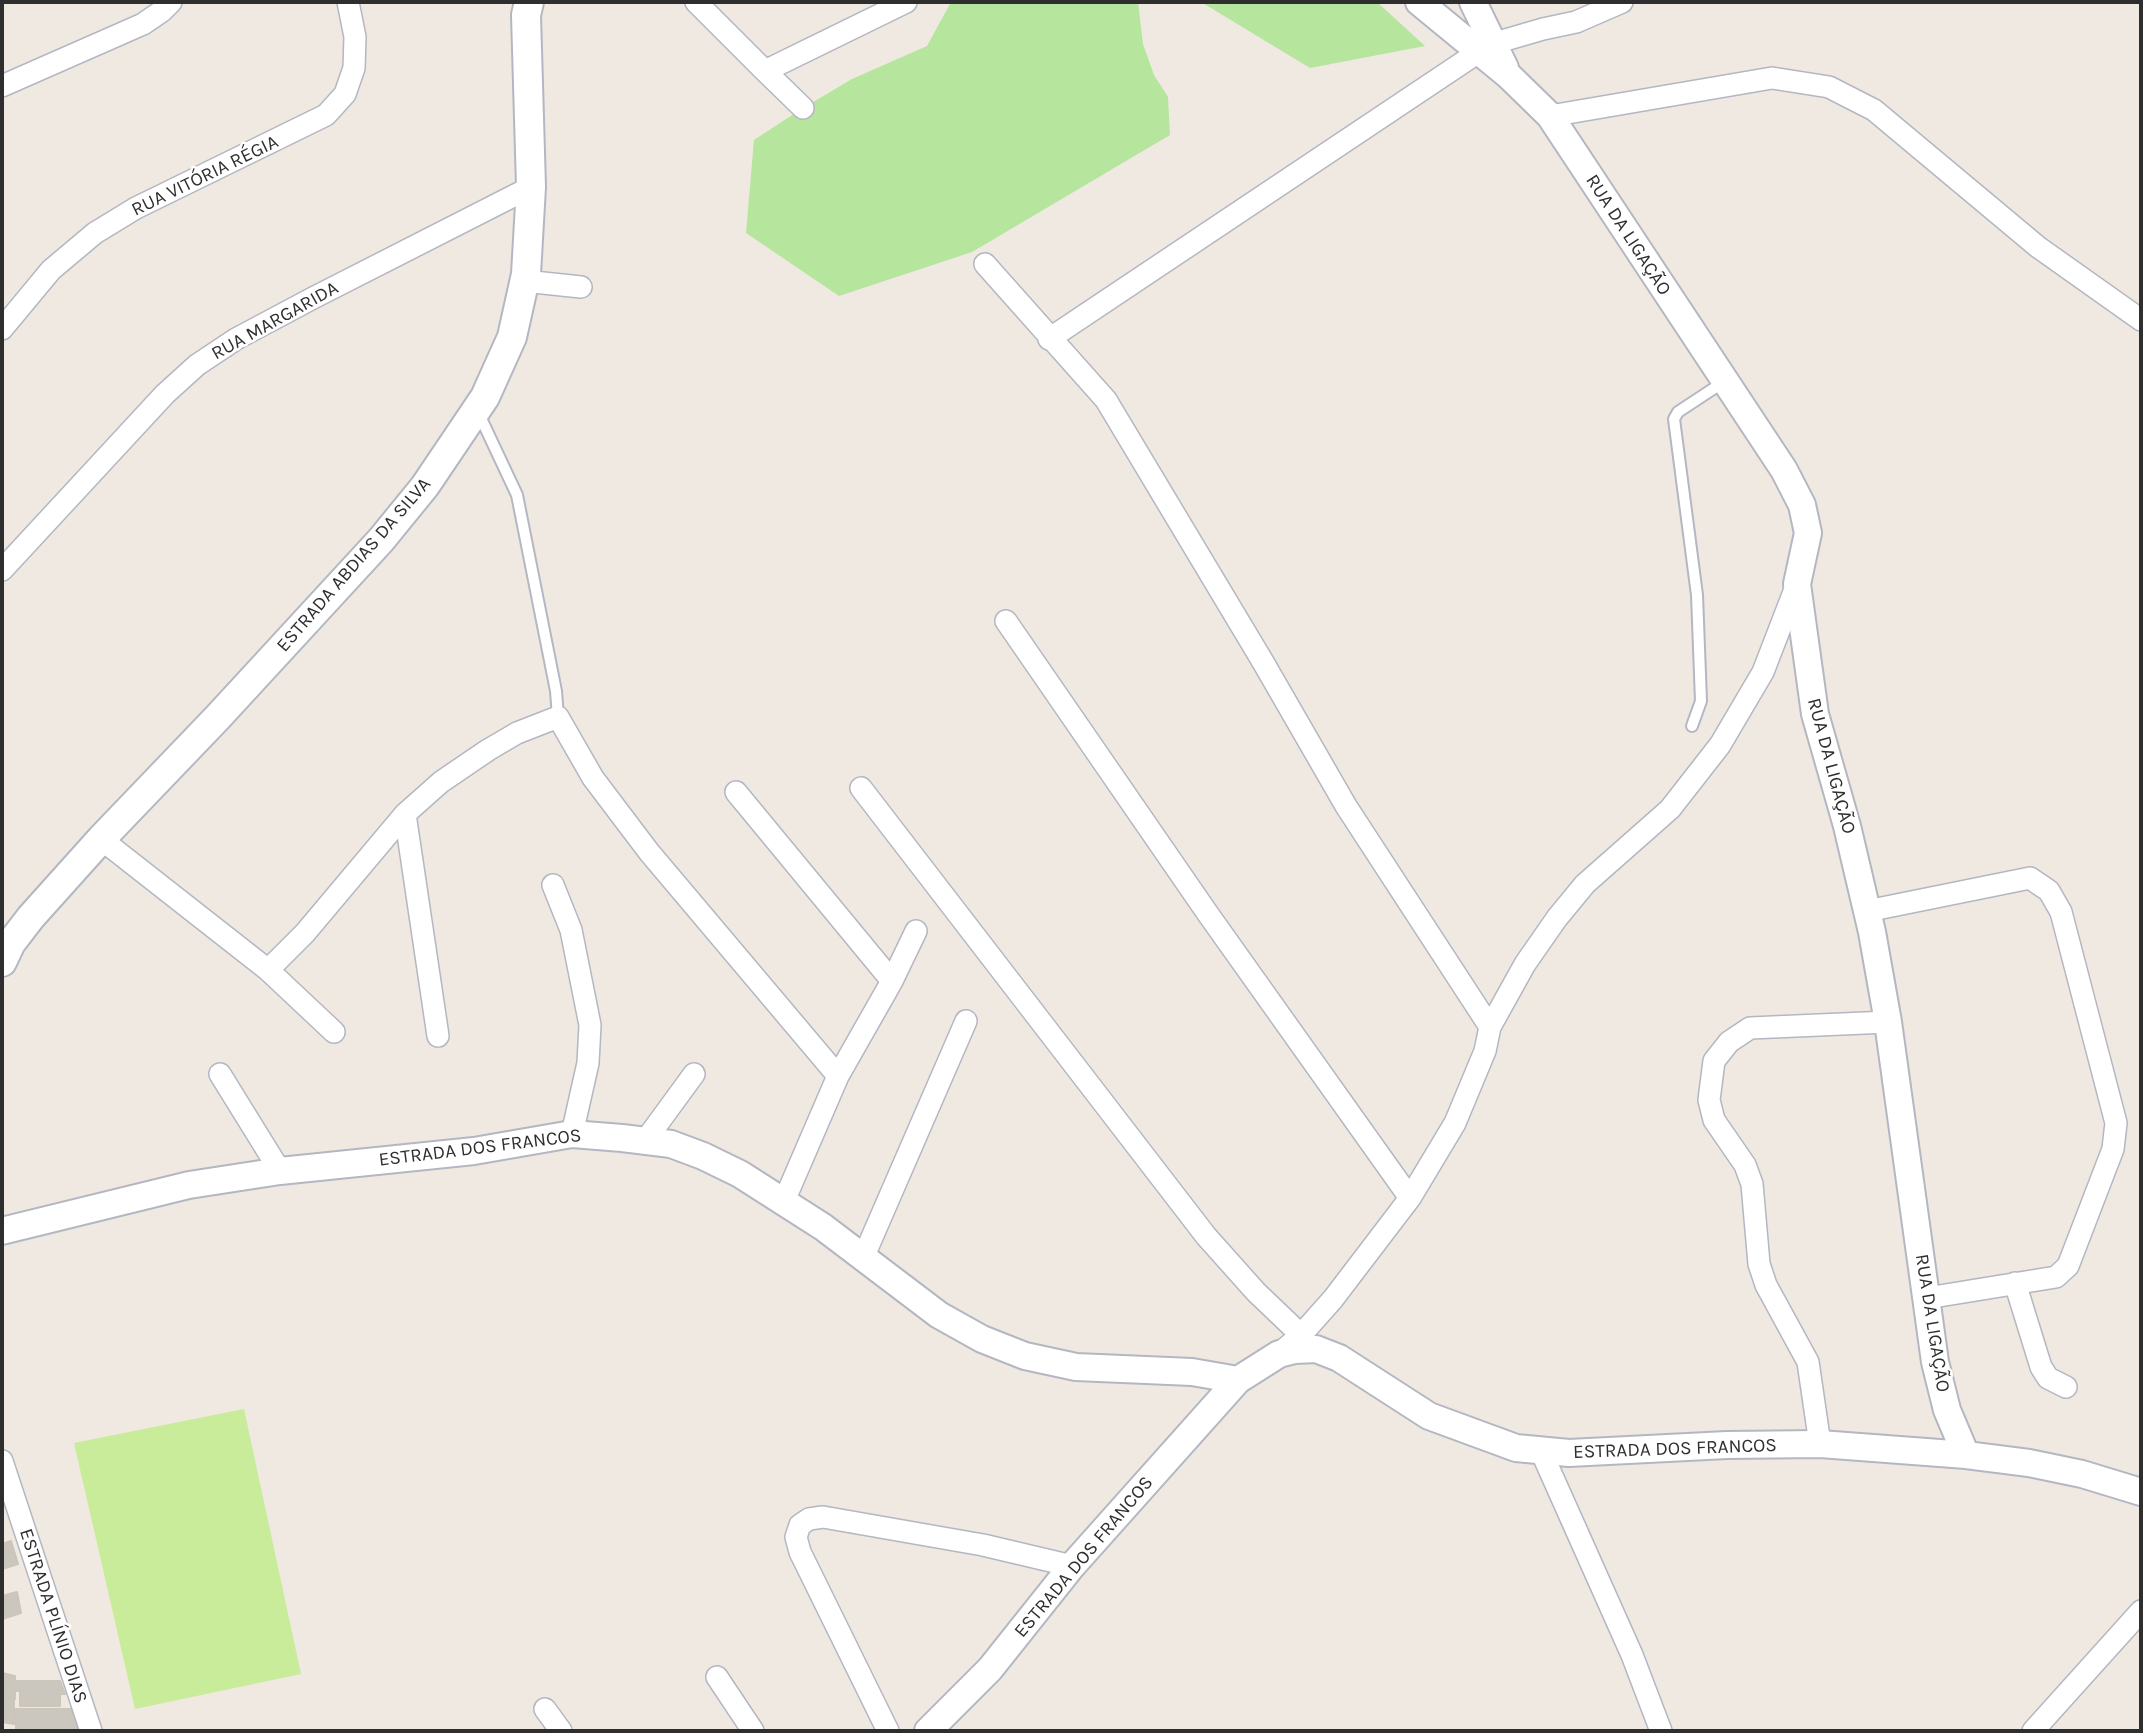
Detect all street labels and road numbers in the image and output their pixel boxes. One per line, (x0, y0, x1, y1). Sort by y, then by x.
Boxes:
street label: RUA VITÓRIA RÉGIA (128, 131, 282, 221)
street label: RUA DA LIGAÇÃO (1580, 170, 1676, 300)
street label: RUA MARGARIDA (208, 277, 342, 365)
street label: ESTRADA ABDIAS DA SILVA (272, 473, 436, 657)
street label: RUA DA LIGAÇÃO (1802, 696, 1860, 836)
street label: ESTRADA DOS FRANCOS (377, 1124, 583, 1172)
street label: RUA DA LIGAÇÃO (1910, 1252, 1954, 1394)
street label: ESTRADA DOS FRANCOS (1573, 1434, 1777, 1464)
street label: ESTRADA DOS FRANCOS (1010, 1472, 1158, 1642)
street label: ESTRADA PLÍNIO DIAS (14, 1526, 92, 1706)

